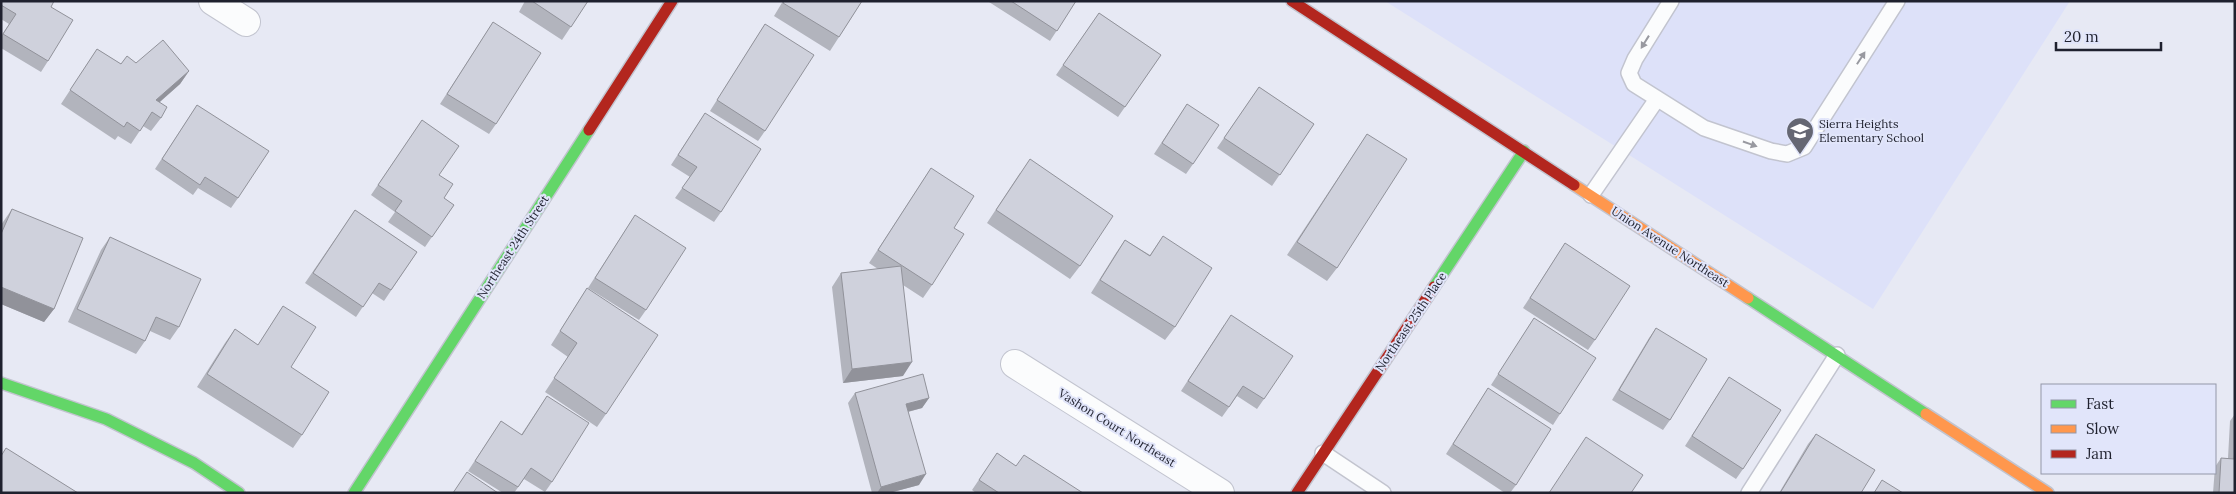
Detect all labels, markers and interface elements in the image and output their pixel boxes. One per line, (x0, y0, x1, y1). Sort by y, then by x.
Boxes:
scale bar (2056, 20, 2161, 52)
text: 20 m (2064, 27, 2099, 46)
one-way arrow (1640, 36, 1650, 49)
one-way arrow (1856, 51, 1866, 64)
school or university icon: Sierra Heights Elementary School (1785, 116, 1815, 155)
place label: Sierra Heights Elementary School (1819, 116, 1924, 145)
one-way arrow (1743, 141, 1758, 149)
street label: Northeast 24th Street (473, 192, 552, 302)
street label: Union Avenue Northeast (1609, 203, 1732, 290)
street label: Northeast 25th Place (1372, 269, 1450, 374)
legend (2041, 384, 2216, 474)
street label: Vashon Court Northeast (1055, 385, 1179, 470)
text: Fast (2086, 394, 2114, 413)
text: Slow (2086, 419, 2119, 438)
text: Jam (2085, 444, 2113, 463)

